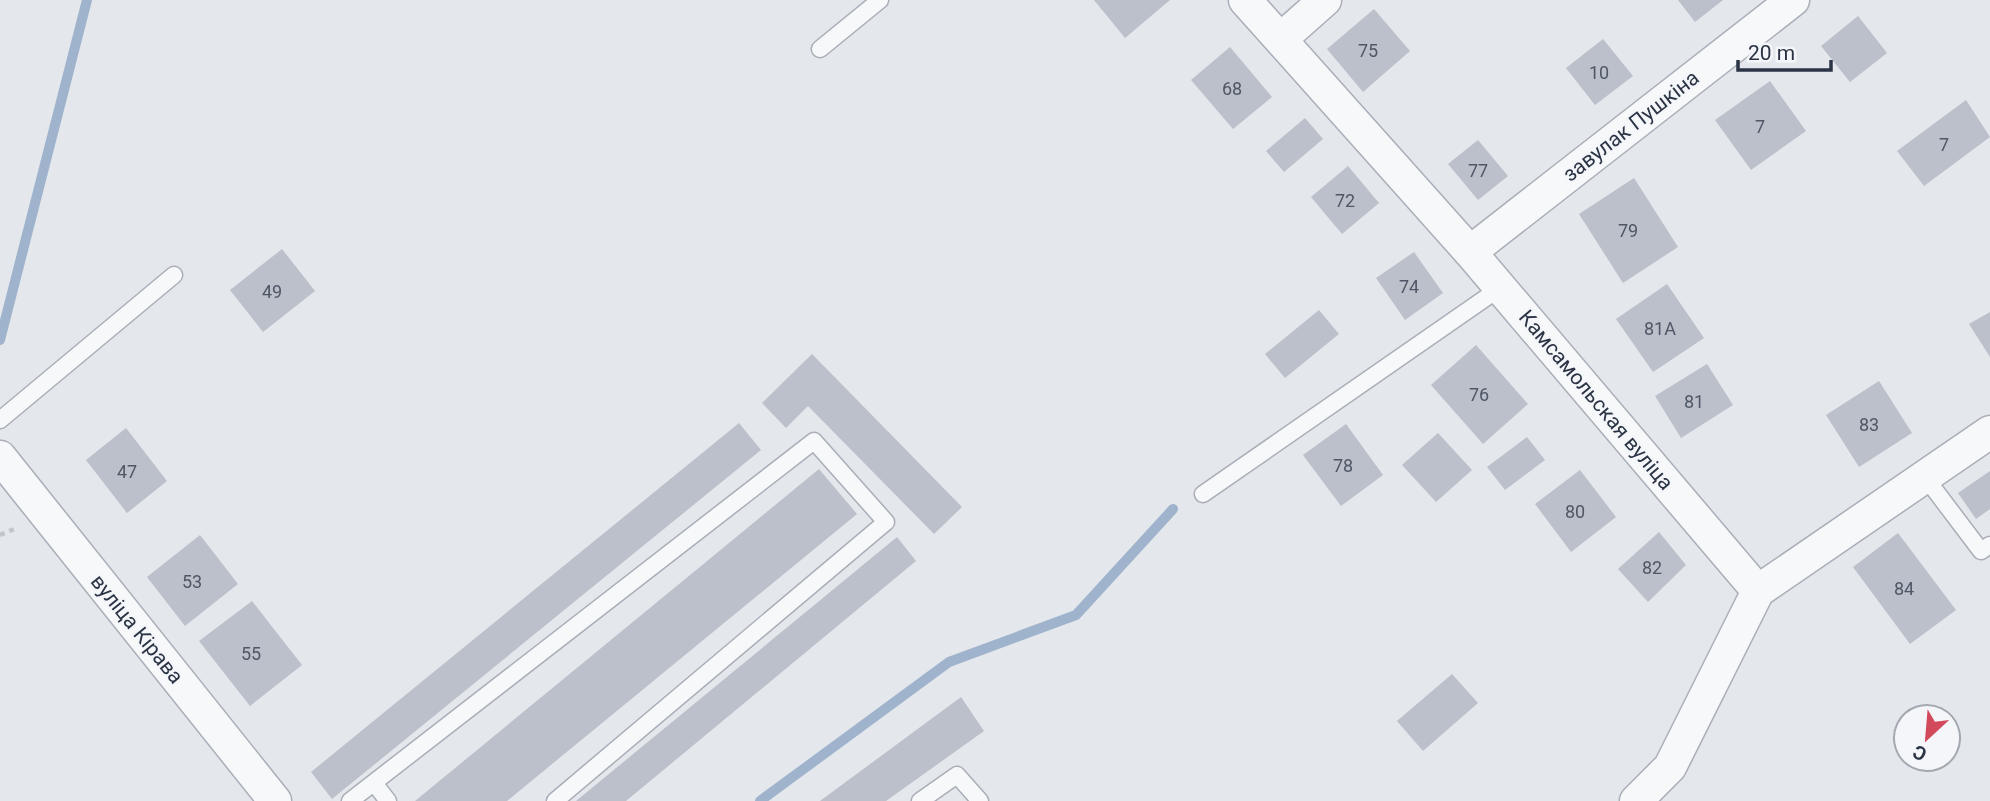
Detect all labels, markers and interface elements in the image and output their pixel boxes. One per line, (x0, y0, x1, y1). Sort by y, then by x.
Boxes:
scale bar (1738, 28, 1831, 72)
house number: 75 (1358, 40, 1378, 61)
text: 20 m (1748, 41, 1795, 65)
house number: 10 (1589, 62, 1609, 83)
street label: завулак Пушкіна (1558, 66, 1704, 186)
house number: 68 (1222, 78, 1242, 99)
house number: 7 (1755, 116, 1765, 137)
house number: 7 (1939, 134, 1949, 155)
house number: 77 (1468, 160, 1488, 181)
house number: 72 (1335, 190, 1355, 211)
house number: 79 (1618, 220, 1638, 241)
house number: 74 (1399, 276, 1419, 297)
house number: 49 (262, 281, 282, 302)
street label: Камсамольская вуліца (1514, 305, 1678, 495)
house number: 81А (1644, 318, 1676, 339)
house number: 76 (1469, 384, 1489, 405)
house number: 81 (1684, 391, 1704, 412)
house number: 83 (1859, 414, 1879, 435)
house number: 78 (1333, 455, 1353, 476)
house number: 47 (117, 461, 137, 482)
house number: 80 (1565, 501, 1585, 522)
house number: 82 (1642, 557, 1662, 578)
street label: вуліца Кірава (86, 570, 188, 688)
house number: 53 (182, 571, 202, 592)
house number: 84 (1894, 578, 1914, 599)
house number: 55 (241, 643, 261, 664)
north arrow (1892, 703, 1962, 773)
text: С (1909, 740, 1930, 766)

